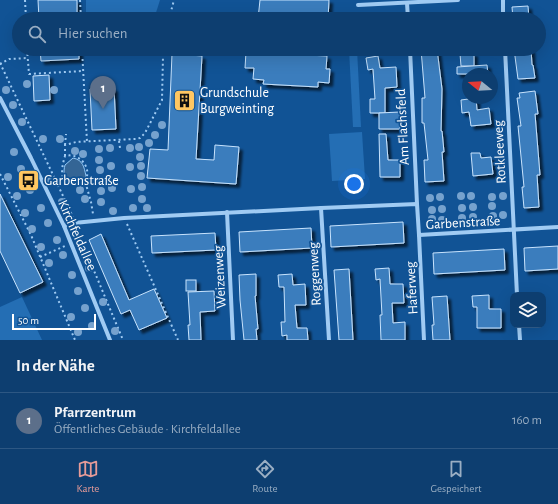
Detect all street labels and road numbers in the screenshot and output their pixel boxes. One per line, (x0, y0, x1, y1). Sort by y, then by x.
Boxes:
street label: Am Flachsfeld (394, 88, 412, 165)
street label: Rotkleeweg (491, 120, 509, 184)
street label: Kirchfeldallee (55, 198, 99, 273)
street label: Garbenstraße (425, 214, 501, 232)
street label: Roggenweg (306, 242, 324, 306)
street label: Weizenweg (211, 245, 229, 309)
street label: Haferweg (404, 261, 420, 315)

